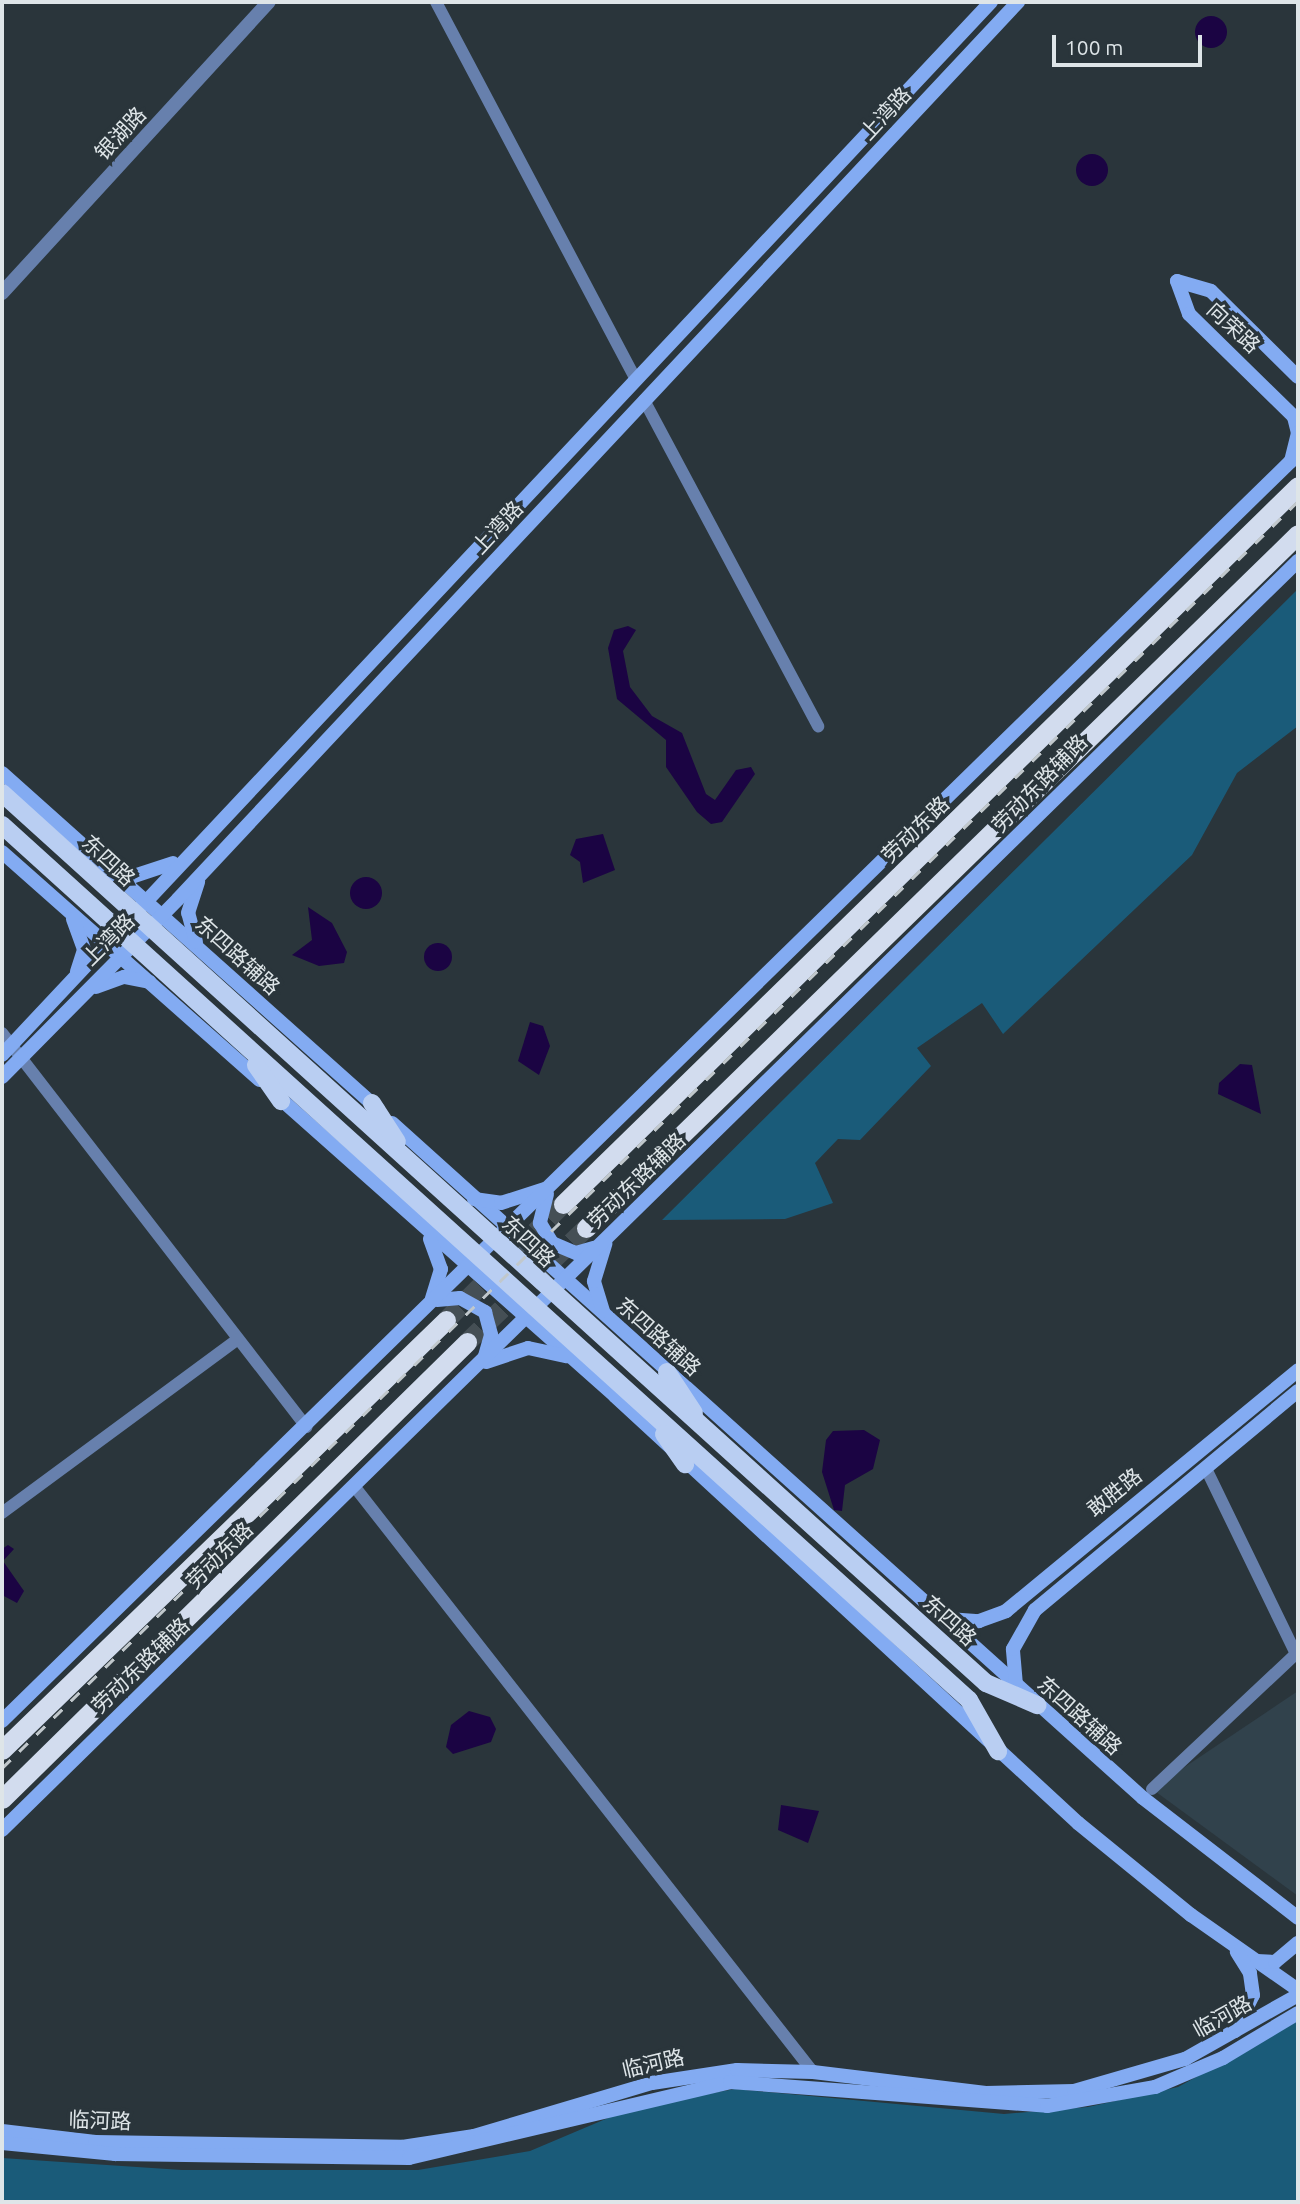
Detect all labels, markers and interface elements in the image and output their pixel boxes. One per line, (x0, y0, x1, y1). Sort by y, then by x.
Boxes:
scale bar (1055, 21, 1206, 65)
text: 100 m (1065, 35, 1123, 59)
street label: 上湾路 (854, 81, 916, 145)
street label: 银湖路 (89, 101, 151, 165)
street label: 向荣路 (1202, 296, 1266, 358)
street label: 上湾路 (466, 495, 528, 559)
street label: 劳动东路辅路 (986, 729, 1092, 837)
street label: 劳动东路 (876, 791, 954, 867)
street label: 东四路 (77, 829, 141, 891)
street label: 上湾路 (77, 908, 139, 970)
street label: 东四路辅路 (191, 911, 285, 999)
street label: 劳动东路辅路 (582, 1127, 690, 1233)
street label: 东四路 (497, 1210, 561, 1272)
street label: 东四路辅路 (612, 1292, 706, 1380)
street label: 敢胜路 (1082, 1462, 1146, 1522)
street label: 劳动东路 (180, 1516, 258, 1594)
street label: 东四路 (918, 1590, 982, 1650)
street label: 劳动东路辅路 (86, 1612, 194, 1718)
street label: 东四路辅路 (1033, 1671, 1127, 1759)
street label: 临河路 (1188, 1990, 1256, 2042)
street label: 临河路 (619, 2044, 687, 2082)
street label: 临河路 (68, 2106, 132, 2134)

